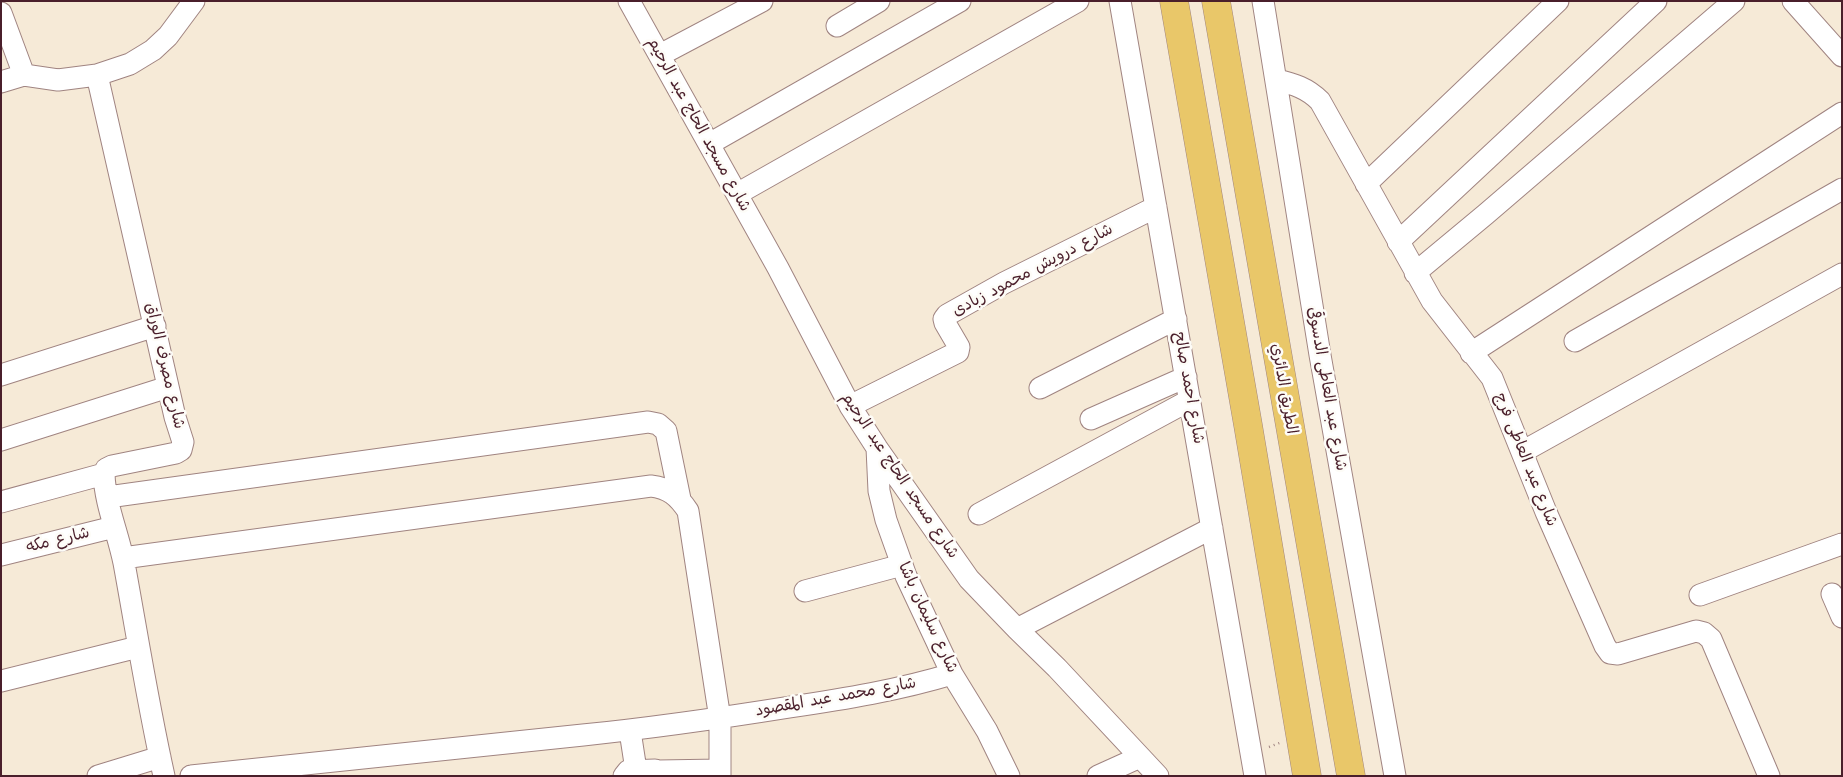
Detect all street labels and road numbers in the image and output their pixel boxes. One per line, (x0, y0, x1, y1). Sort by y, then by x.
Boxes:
street label: شارع مسجد الحاج عبد الرحيم (642, 35, 754, 215)
street label: شارع درويش محمود زبادى (949, 220, 1117, 322)
street label: شارع مصرف الوراق (140, 301, 188, 431)
street label: شارع عبد العاطى الدسوقى (1302, 305, 1350, 473)
street label: شارع احمد صالح (1169, 330, 1207, 446)
street label: الطريق الدائري (1266, 342, 1300, 436)
street label: شارع مسجد الحاج عبد الرحيم (836, 389, 962, 563)
street label: شارع عبد العاطى فرج (1489, 390, 1561, 530)
street label: شارع مكه (24, 524, 92, 558)
street label: شارع سليمان باشا (893, 560, 961, 676)
street label: شارع محمد عبد المقصود (754, 674, 918, 722)

